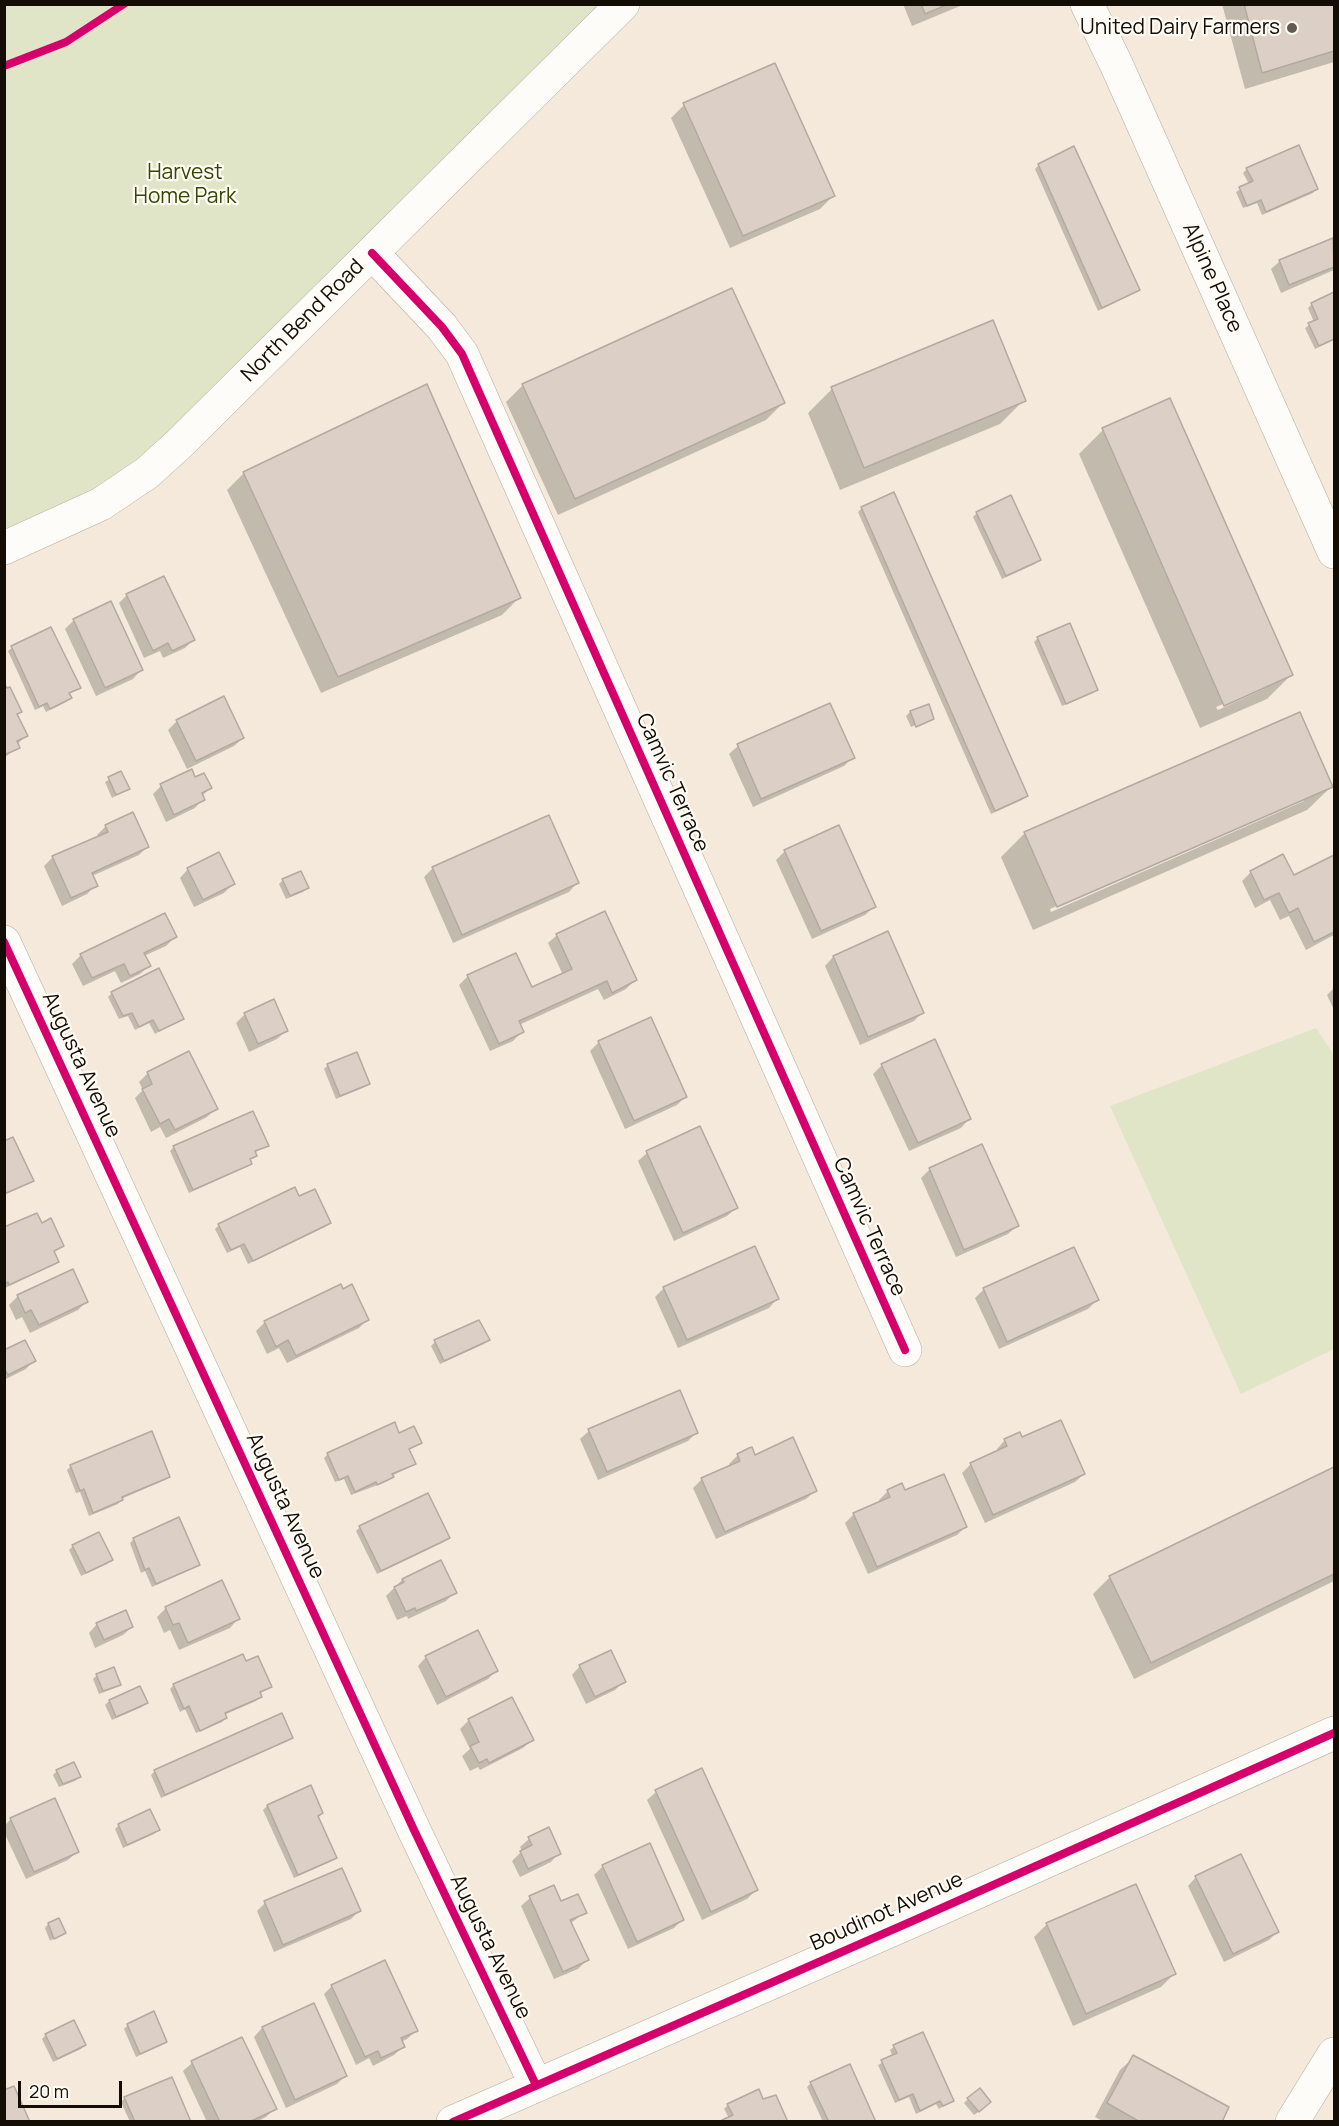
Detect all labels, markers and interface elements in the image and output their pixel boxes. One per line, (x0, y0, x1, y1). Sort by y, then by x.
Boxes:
place label: United Dairy Farmers (1080, 15, 1280, 41)
marker: United Dairy Farmers (1285, 21, 1299, 35)
park label: Harvest Home Park (134, 160, 236, 210)
street label: Alpine Place (1177, 219, 1247, 337)
street label: North Bend Road (236, 254, 370, 388)
street label: Camvic Terrace (630, 710, 714, 856)
street label: Augusta Avenue (36, 988, 126, 1142)
street label: Camvic Terrace (827, 1154, 911, 1300)
street label: Augusta Avenue (240, 1429, 330, 1583)
street label: Boudinot Avenue (807, 1867, 967, 1957)
street label: Augusta Avenue (444, 1871, 536, 2023)
scale bar (21, 2069, 124, 2107)
text: 20 m (29, 2079, 69, 2103)

